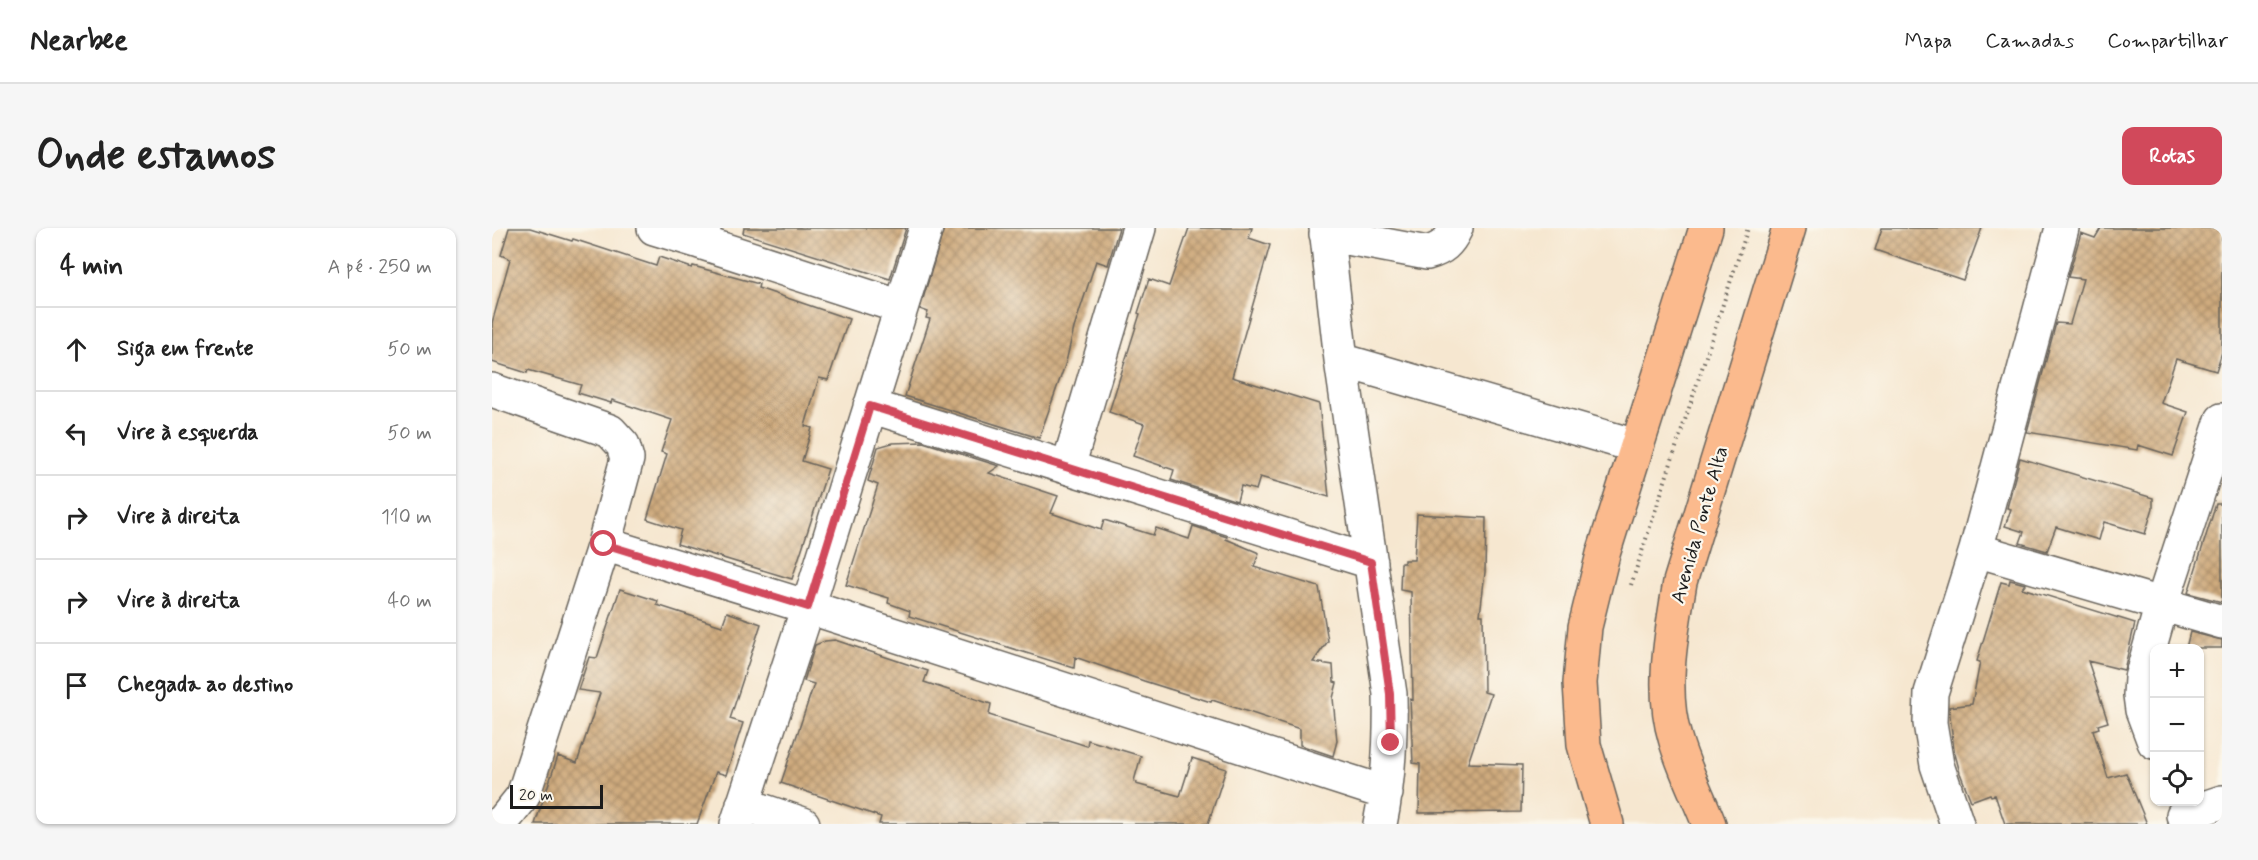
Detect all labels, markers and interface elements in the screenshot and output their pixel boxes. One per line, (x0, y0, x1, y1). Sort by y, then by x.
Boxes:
text: Nearbee (30, 23, 128, 60)
text: Mapa (1904, 27, 1952, 55)
text: Camadas (1985, 27, 2074, 55)
text: Compartilhar (2107, 27, 2228, 55)
button: Rotas (2122, 127, 2222, 185)
text: Onde estamos (36, 129, 276, 184)
text: 4 min (60, 250, 123, 284)
text: A pé · 250 m (327, 254, 432, 281)
icon: ahead (60, 333, 93, 366)
text: Siga em frente (117, 335, 254, 363)
text: 50 m (387, 336, 432, 363)
icon: left (60, 417, 93, 450)
text: Vire à esquerda (117, 419, 258, 447)
text: 50 m (387, 420, 432, 447)
street label: Avenida Ponte Alta (1665, 443, 1735, 607)
icon: right (60, 501, 93, 534)
text: Vire à direita (117, 503, 240, 531)
text: 110 m (381, 504, 432, 531)
route start (590, 530, 616, 556)
icon: right (60, 585, 93, 618)
text: Vire à direita (117, 587, 240, 615)
text: 40 m (388, 588, 432, 615)
map controls (2150, 644, 2204, 806)
button: + (2150, 644, 2204, 698)
icon: arrive (60, 669, 93, 702)
text: Chegada ao destino (117, 671, 293, 699)
button: − (2150, 698, 2204, 752)
route end (1377, 729, 1403, 755)
button: locate (2150, 752, 2204, 806)
scale bar (510, 782, 603, 810)
text: 20 m (519, 785, 553, 806)

